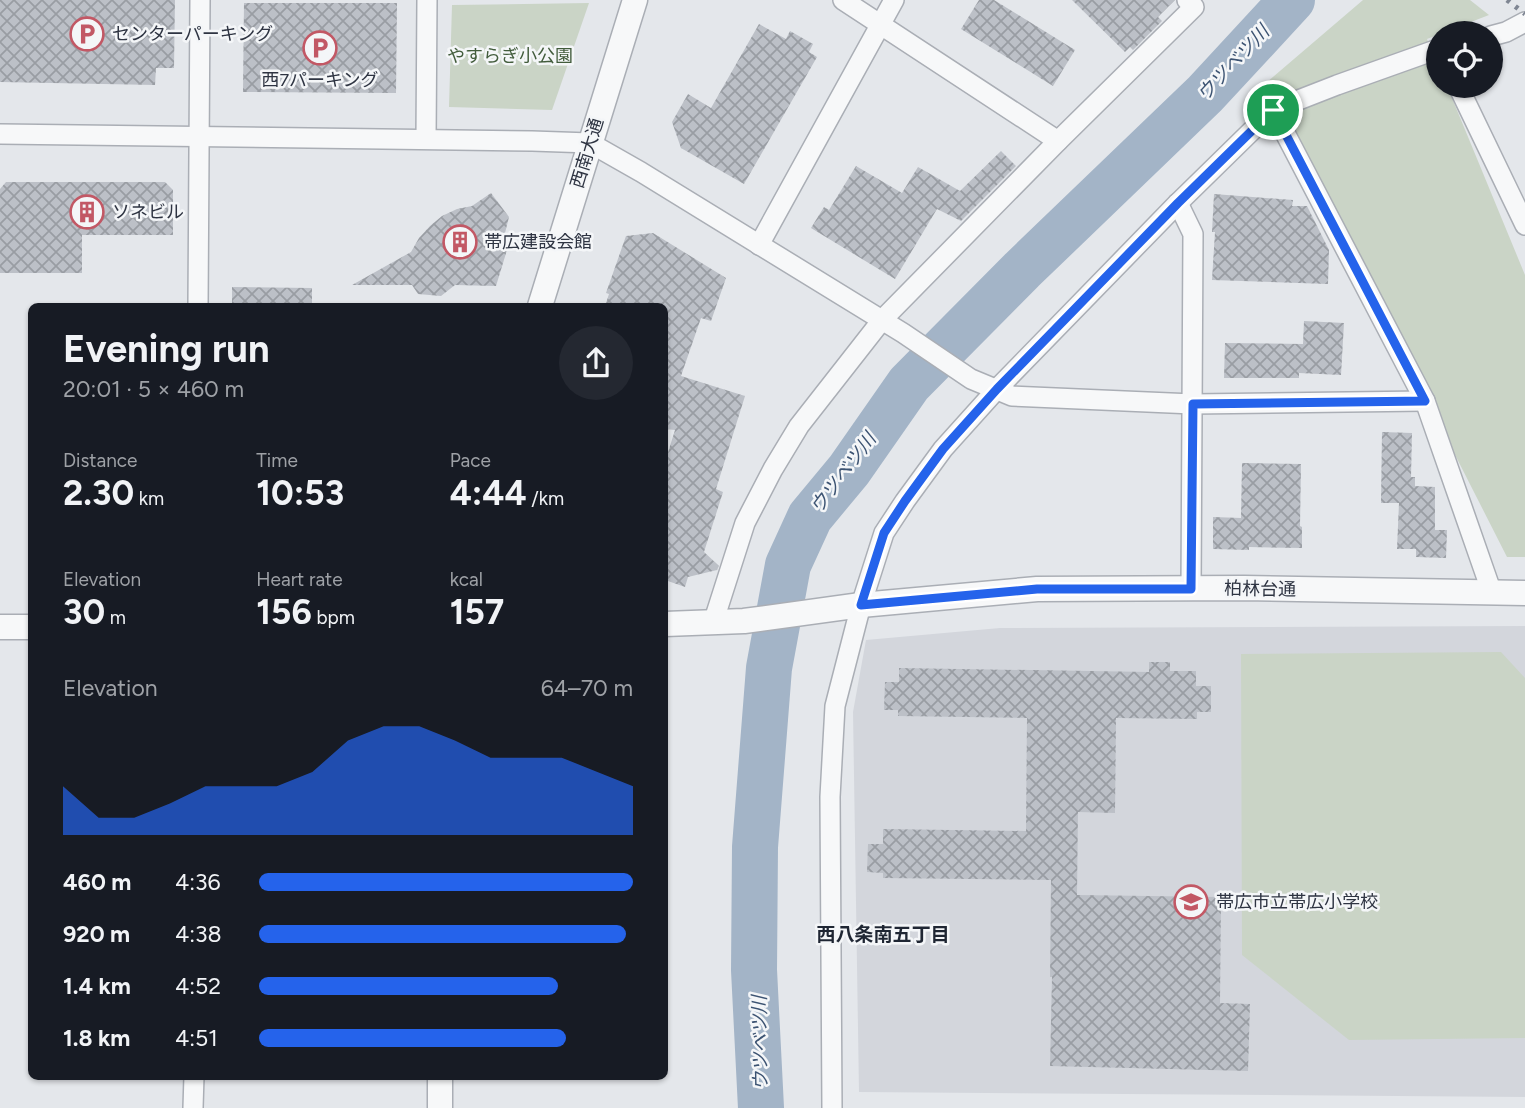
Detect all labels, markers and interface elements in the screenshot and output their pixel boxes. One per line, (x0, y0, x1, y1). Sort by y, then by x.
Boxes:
parking icon: センターパーキング (68, 15, 106, 53)
water label: ウツベツ川 (1192, 19, 1275, 106)
map controls (1426, 21, 1503, 98)
button: locate (1426, 21, 1503, 98)
place label: センターパーキング (112, 23, 273, 45)
parking icon: 西7パーキング (301, 29, 339, 67)
park label: やすらぎ小公園 (447, 45, 573, 67)
place label: 西7パーキング (261, 69, 379, 91)
pin (1243, 80, 1303, 140)
icon: arrive (1254, 91, 1292, 129)
street label: 西南大通 (566, 115, 608, 191)
building icon: ソネビル (68, 193, 106, 231)
place label: ソネビル (112, 201, 184, 223)
building icon: 帯広建設会館 (441, 223, 479, 261)
place label: 帯広建設会館 (484, 231, 592, 253)
text: Evening run (63, 326, 270, 372)
button: share (559, 326, 633, 400)
text: 20:01 · 5 × 460 m (63, 375, 244, 403)
water label: ウツベツ川 (805, 427, 882, 518)
text: Distance (63, 449, 137, 472)
text: Time (256, 449, 298, 472)
text: Pace (450, 449, 491, 472)
text: 2.30 (63, 472, 134, 514)
text: 10:53 (256, 472, 344, 514)
text: 4:44 (450, 472, 527, 514)
text: km (134, 487, 164, 510)
text: /km (527, 487, 564, 510)
text: Elevation (63, 568, 141, 591)
text: Heart rate (256, 568, 343, 591)
text: kcal (450, 568, 483, 591)
street label: 柏林台通 (1224, 577, 1296, 601)
text: 30 (63, 591, 105, 633)
text: 156 (256, 591, 312, 633)
text: 157 (450, 591, 504, 633)
text: m (105, 606, 126, 629)
text: bpm (312, 606, 355, 629)
text: Elevation (63, 674, 158, 702)
text: 64–70 m (541, 674, 633, 702)
text: 460 m (63, 868, 131, 896)
text: 4:36 (175, 868, 221, 896)
school or university icon: 帯広市立帯広小学校 (1172, 883, 1210, 921)
place label: 帯広市立帯広小学校 (1216, 891, 1378, 913)
text: 920 m (63, 920, 130, 948)
text: 4:38 (175, 920, 222, 948)
district label: 西八条南五丁目 (816, 923, 950, 946)
text: 1.4 km (63, 972, 131, 1000)
text: 4:52 (175, 972, 221, 1000)
water label: ウツベツ川 (748, 993, 772, 1091)
text: 1.8 km (63, 1024, 130, 1052)
text: 4:51 (175, 1024, 218, 1052)

